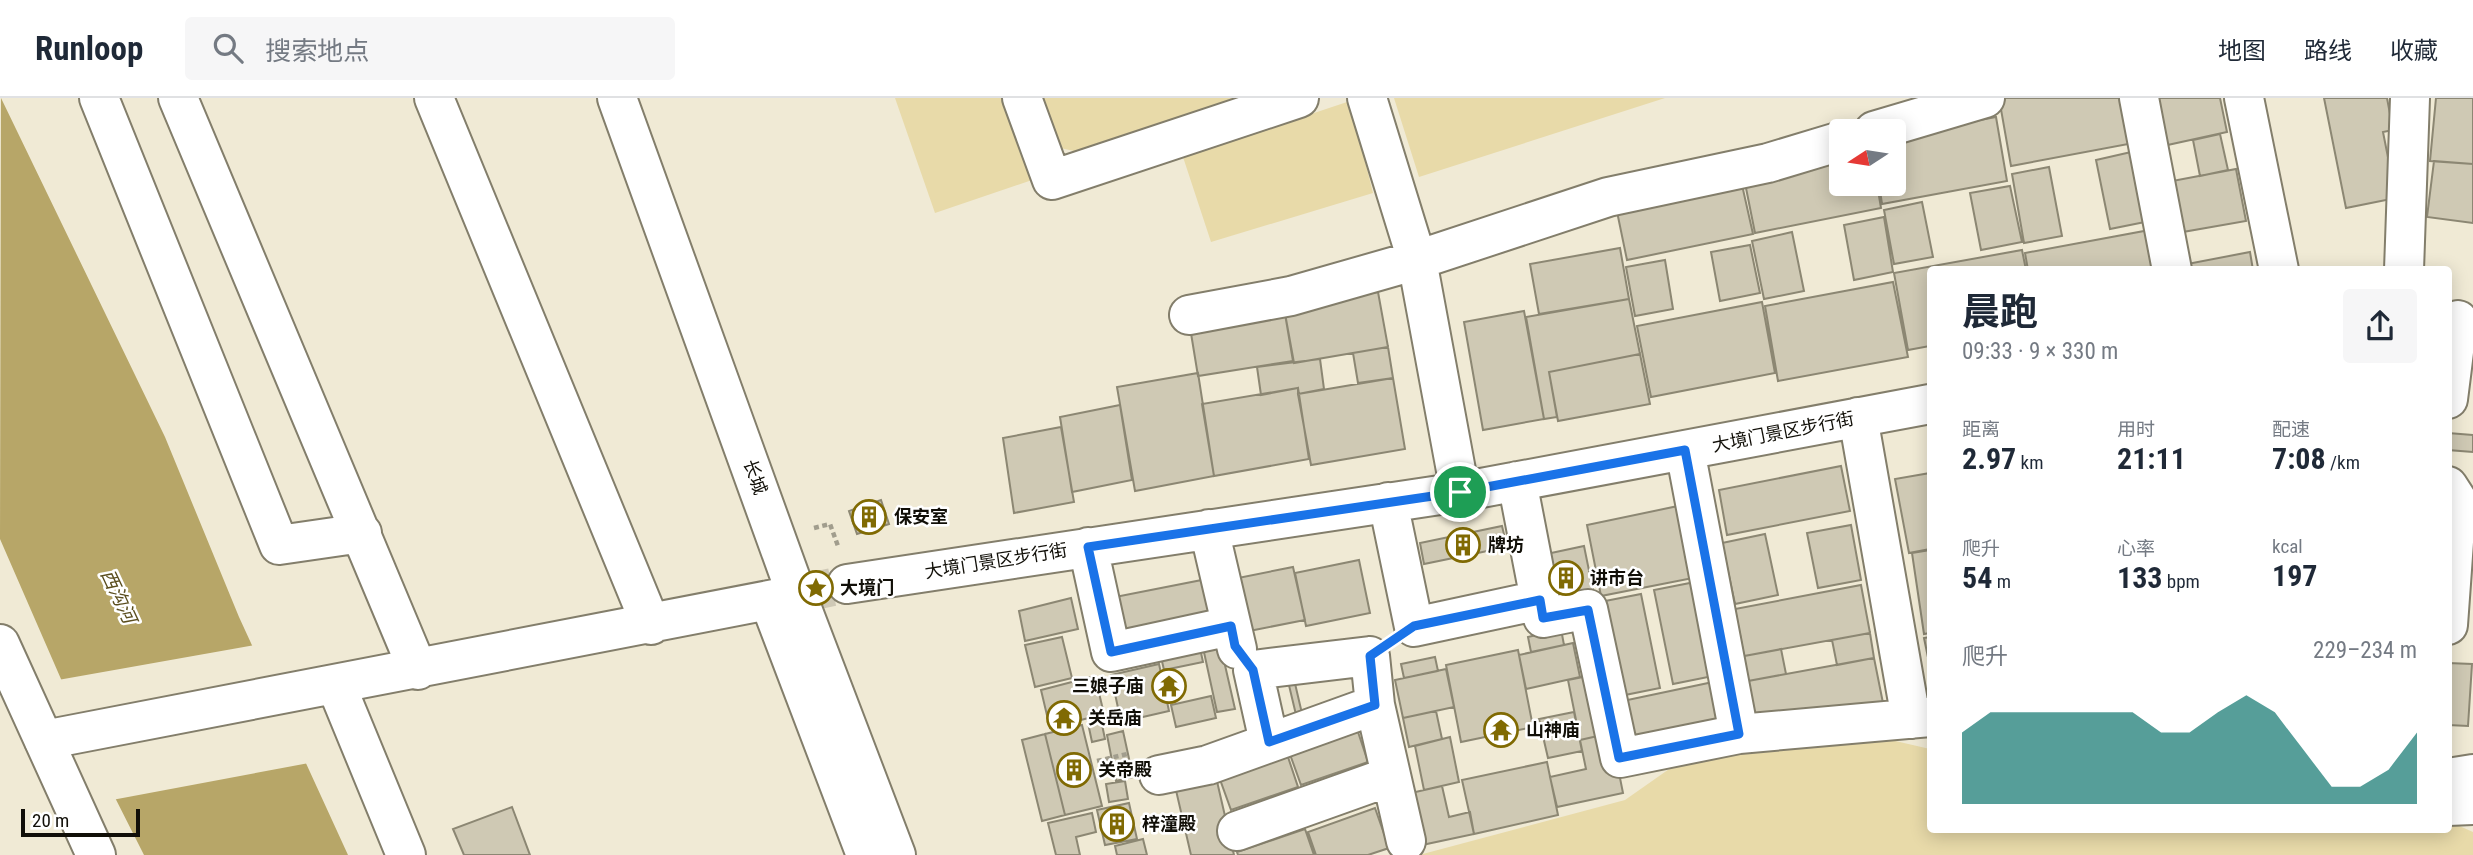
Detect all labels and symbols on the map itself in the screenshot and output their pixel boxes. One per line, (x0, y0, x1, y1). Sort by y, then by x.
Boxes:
north arrow (1829, 119, 1906, 196)
street label: 大境门景区步行街 (1710, 407, 1856, 456)
street label: 长城 (739, 456, 771, 497)
pin (1430, 462, 1490, 522)
building icon: 保安室 (850, 498, 888, 536)
place label: 保安室 (894, 506, 948, 527)
building icon: 牌坊 (1444, 526, 1482, 564)
place label: 牌坊 (1488, 534, 1524, 555)
street label: 大境门景区步行街 (923, 539, 1069, 582)
building icon: 讲市台 (1547, 559, 1585, 597)
water label: 西沟河 (96, 566, 143, 631)
place label: 讲市台 (1590, 567, 1644, 588)
place icon: 大境门 (797, 569, 835, 607)
place label: 大境门 (840, 577, 894, 598)
temple icon: 三娘子庙 (1150, 667, 1188, 705)
place label: 三娘子庙 (1072, 675, 1144, 696)
temple icon: 关岳庙 (1045, 699, 1083, 737)
place label: 关岳庙 (1088, 707, 1142, 728)
temple icon: 山神庙 (1482, 711, 1520, 749)
place label: 山神庙 (1526, 719, 1580, 740)
building icon: 关帝殿 (1055, 751, 1093, 789)
place label: 关帝殿 (1098, 759, 1152, 780)
building icon: 梓潼殿 (1098, 805, 1136, 843)
scale bar (21, 806, 140, 838)
place label: 梓潼殿 (1142, 813, 1196, 834)

